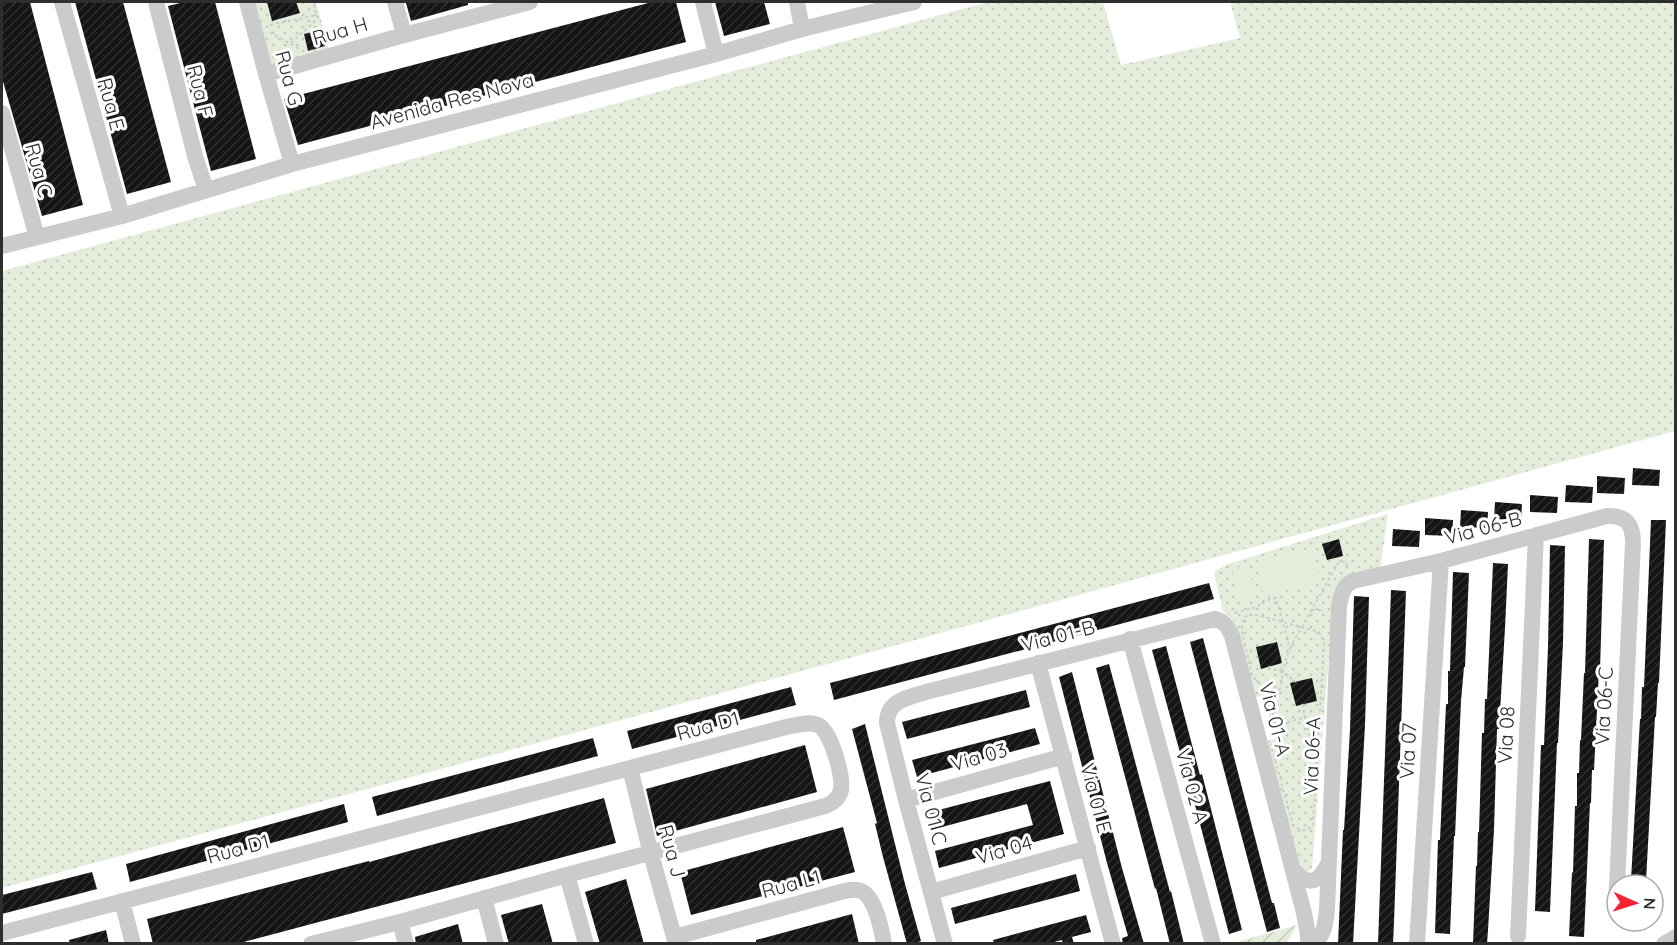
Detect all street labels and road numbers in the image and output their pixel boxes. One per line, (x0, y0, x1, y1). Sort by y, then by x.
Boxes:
street label: Rua H (309, 11, 370, 50)
street label: Rua G (270, 48, 309, 108)
street label: Rua F (182, 62, 219, 120)
street label: Avenida Res Nova (367, 67, 536, 134)
street label: Rua E (92, 75, 130, 133)
street label: Rua C (20, 140, 59, 200)
street label: Via 06-B (1442, 505, 1524, 550)
street label: Via 01-B (1018, 614, 1097, 657)
street label: Via 06-C (1589, 666, 1618, 746)
street label: Via 01-A (1254, 679, 1297, 758)
street label: Rua D1 (674, 705, 742, 746)
street label: Via 08 (1492, 705, 1519, 765)
street label: Via 06-A (1298, 716, 1325, 796)
street label: Via 07 (1394, 722, 1421, 780)
street label: Via 03 (948, 737, 1010, 776)
street label: Via 02 A (1171, 746, 1214, 826)
street label: Via 01 E (1075, 760, 1118, 836)
street label: Via 01 C (910, 770, 953, 847)
street label: Rua J (653, 822, 691, 880)
street label: Rua D1 (204, 828, 272, 869)
street label: Via 04 (973, 830, 1035, 869)
street label: Rua L1 (759, 864, 823, 903)

